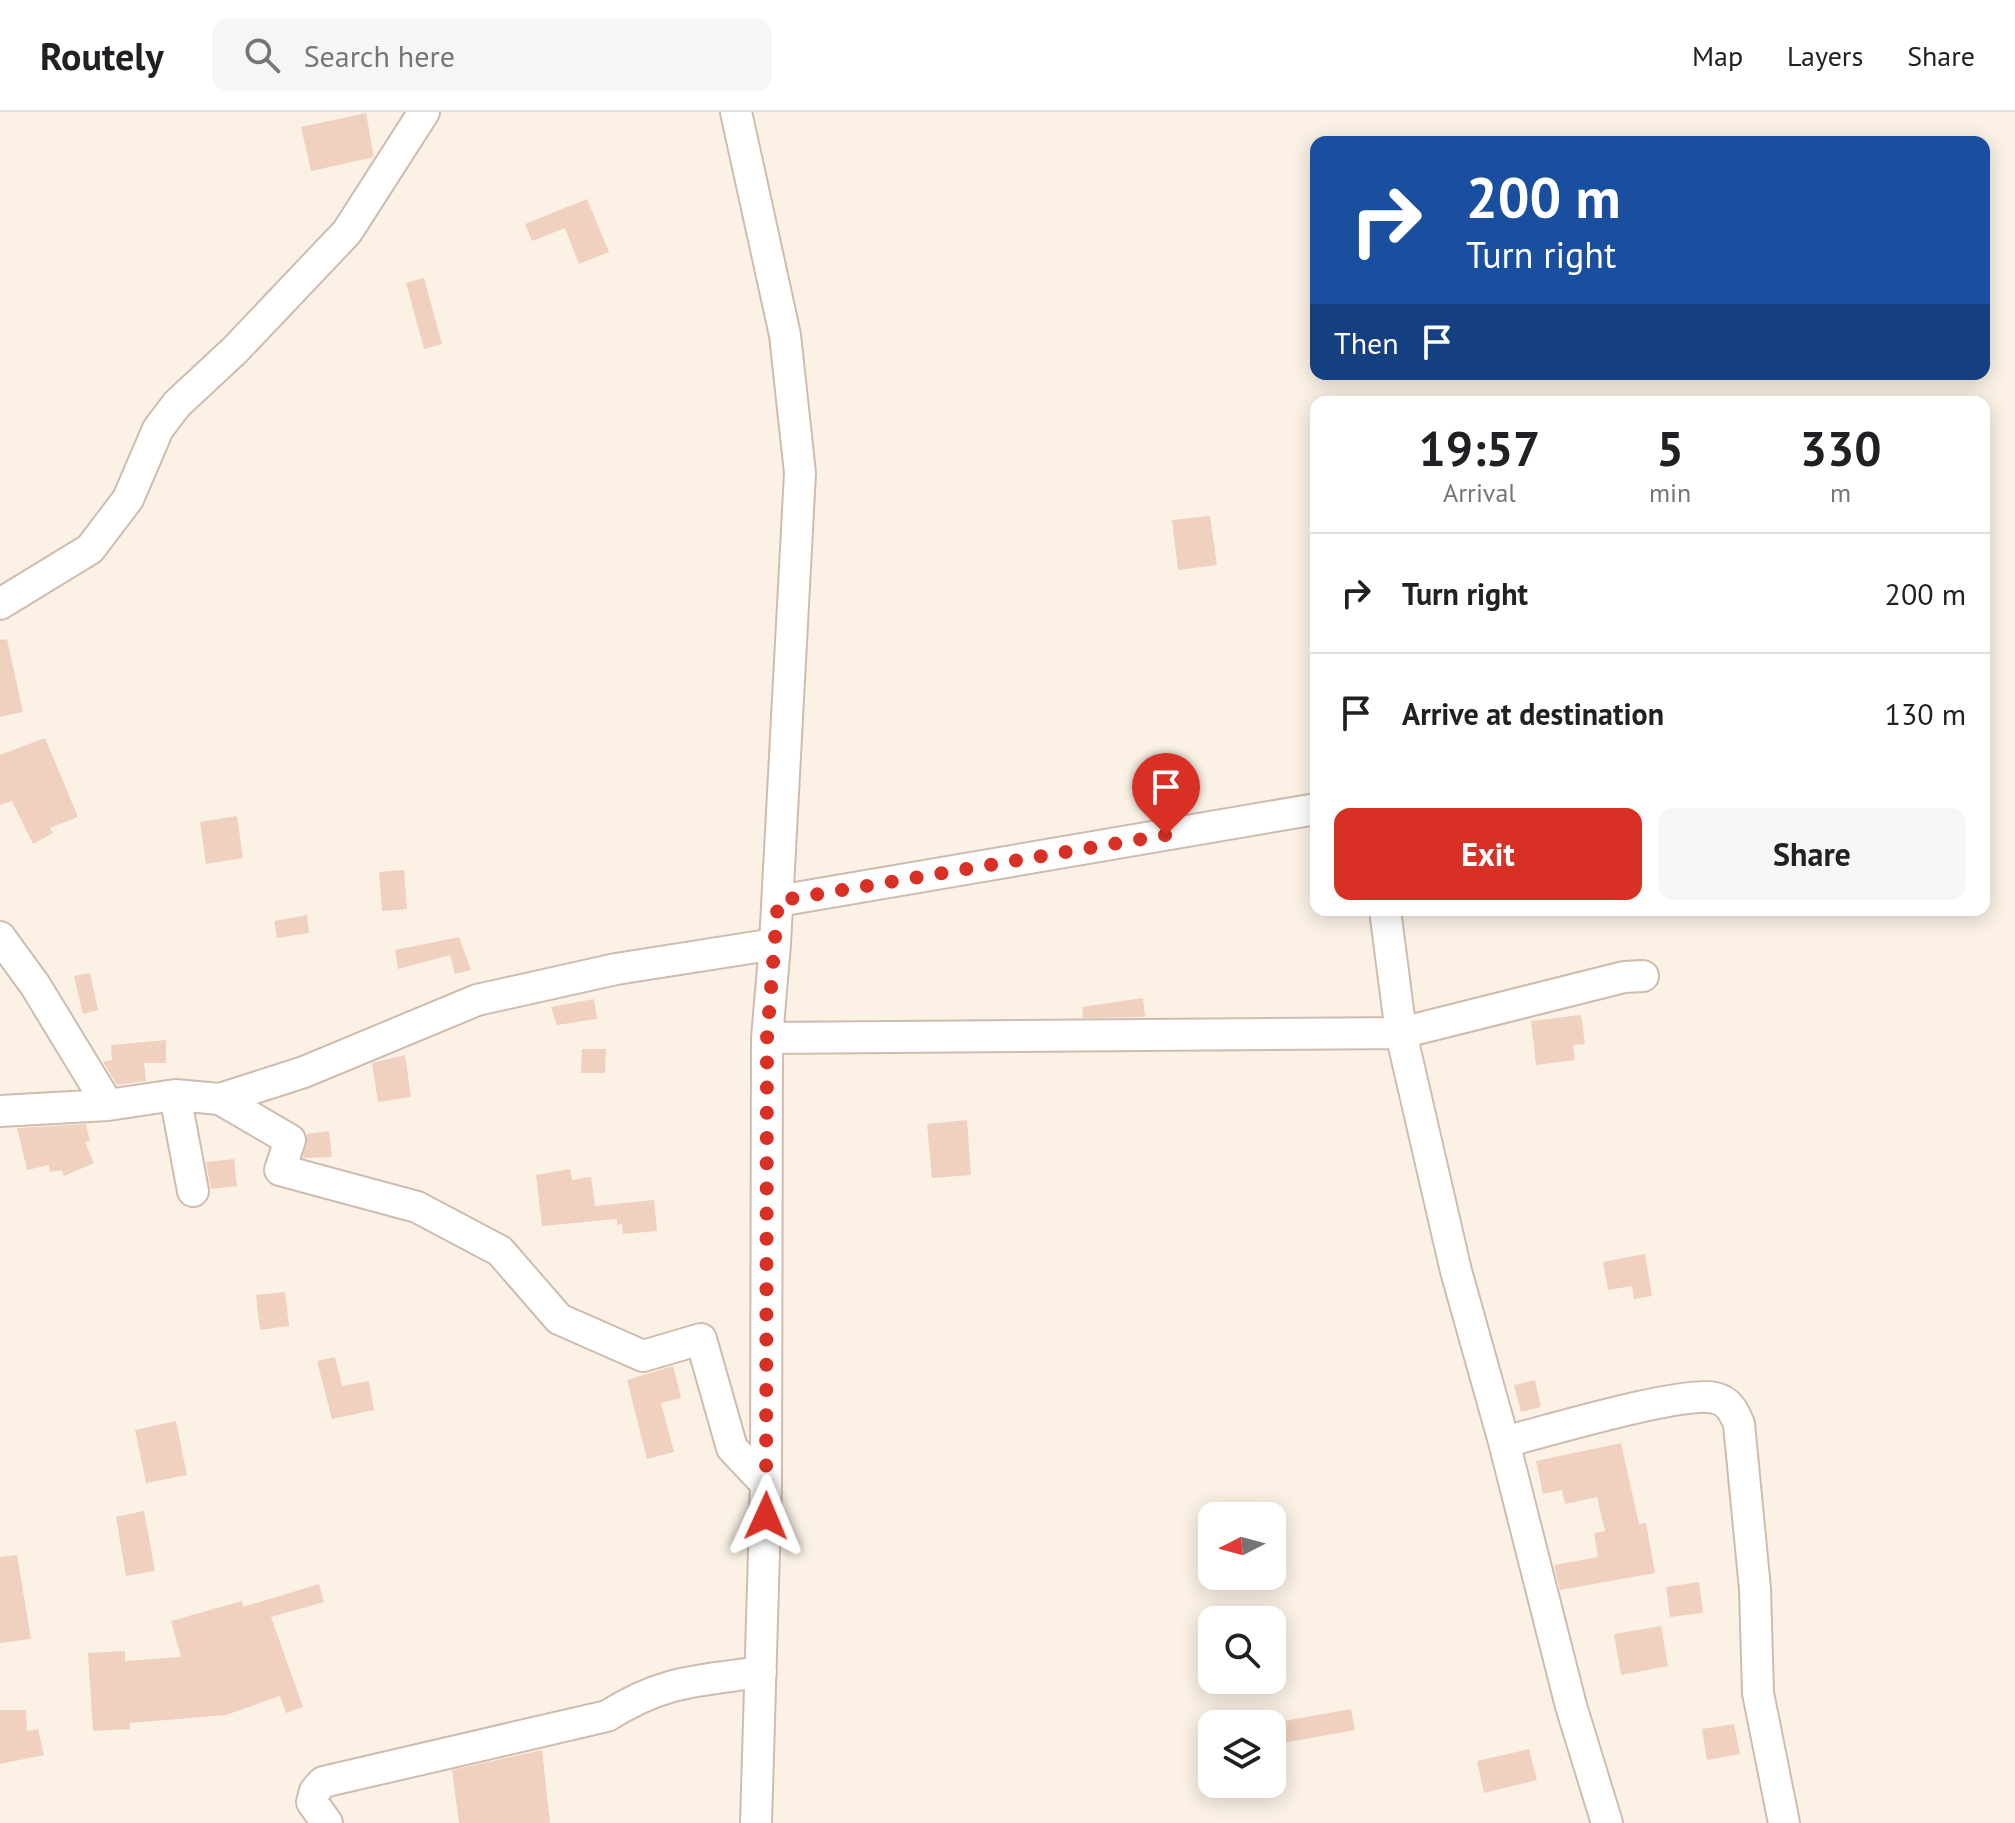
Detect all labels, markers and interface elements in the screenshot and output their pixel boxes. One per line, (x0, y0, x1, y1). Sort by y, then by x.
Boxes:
search box (212, 19, 772, 91)
text: Routely (40, 31, 164, 80)
icon: search (240, 33, 284, 77)
text: Search here (304, 36, 455, 75)
text: Map (1692, 37, 1743, 74)
text: Layers (1787, 37, 1863, 74)
text: Share (1907, 37, 1975, 74)
text: 200 m (1466, 161, 1621, 233)
icon: right (1334, 168, 1438, 272)
text: Turn right (1466, 231, 1616, 278)
icon: arrive (1415, 320, 1459, 364)
text: Then (1334, 323, 1399, 362)
text: 19:57 (1419, 417, 1540, 479)
text: 5 (1656, 417, 1684, 479)
text: 330 (1800, 417, 1881, 479)
text: Arrival (1443, 476, 1516, 509)
text: min (1649, 476, 1691, 509)
text: m (1830, 476, 1851, 509)
icon: right (1334, 571, 1378, 615)
text: Turn right (1402, 574, 1528, 613)
text: 200 m (1885, 574, 1966, 613)
icon: arrive (1334, 691, 1378, 735)
text: Arrive at destination (1402, 694, 1664, 733)
text: 130 m (1885, 694, 1966, 733)
pin (1132, 753, 1200, 835)
icon: arrive (1144, 765, 1188, 809)
button: Exit (1334, 808, 1642, 900)
button: Share (1658, 808, 1966, 900)
position arrow (724, 1474, 808, 1558)
north arrow (1198, 1502, 1286, 1590)
map controls (1198, 1502, 1286, 1798)
button: search (1198, 1606, 1286, 1694)
button: layers (1198, 1710, 1286, 1798)

